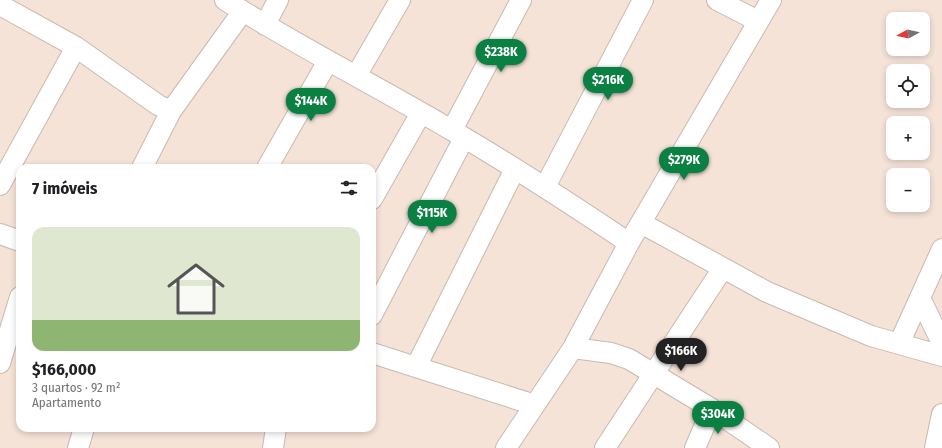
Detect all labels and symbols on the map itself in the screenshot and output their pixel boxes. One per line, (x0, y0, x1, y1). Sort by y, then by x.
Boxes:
north arrow (886, 12, 930, 56)
pin: $238K (473, 39, 529, 73)
pin: $216K (580, 67, 636, 101)
pin: $144K (283, 88, 339, 122)
pin: $279K (656, 147, 712, 181)
pin: $115K (404, 200, 460, 234)
pin: $166K (653, 338, 709, 372)
pin: $304K (690, 401, 746, 435)

